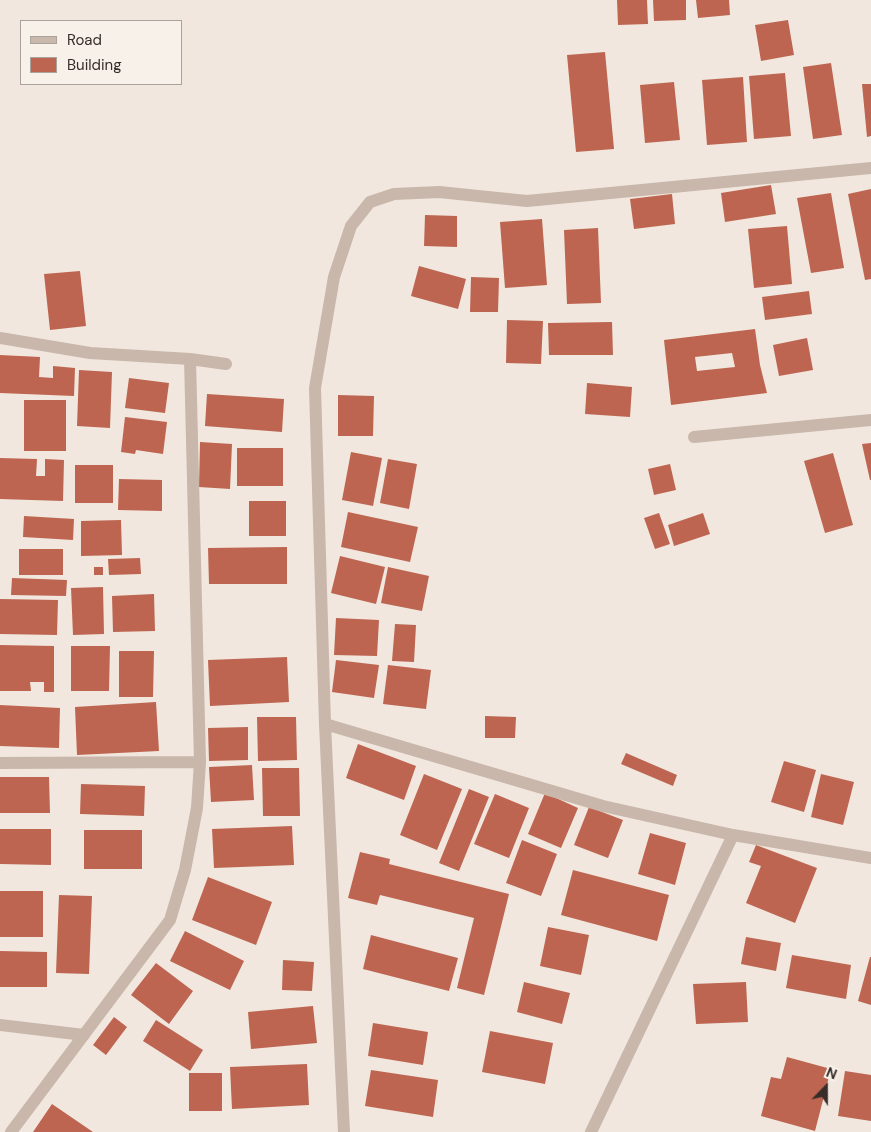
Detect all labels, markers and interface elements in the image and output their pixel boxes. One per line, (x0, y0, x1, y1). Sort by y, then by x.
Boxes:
legend (20, 20, 182, 85)
text: Road (67, 30, 102, 50)
text: Building (67, 55, 122, 75)
north arrow (801, 1062, 851, 1112)
text: N (824, 1063, 840, 1083)

